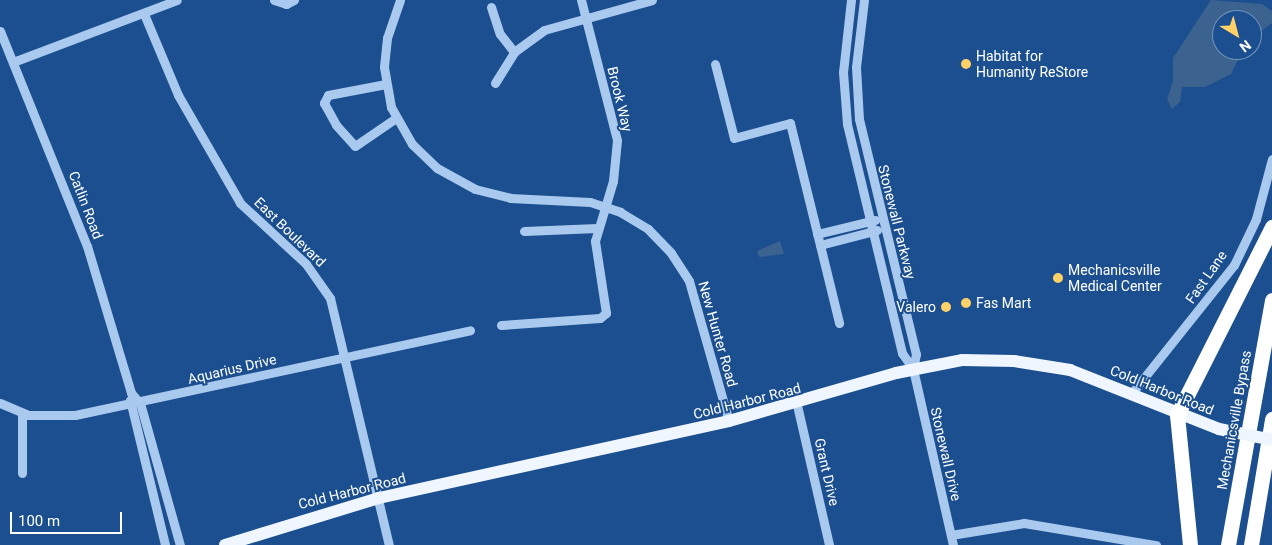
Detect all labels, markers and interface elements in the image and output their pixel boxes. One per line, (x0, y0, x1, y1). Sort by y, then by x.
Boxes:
north arrow (1212, 10, 1262, 60)
text: N (1237, 37, 1254, 56)
place label: Habitat for Humanity ReStore (976, 48, 1088, 80)
marker: Habitat for Humanity ReStore (960, 58, 972, 70)
street label: Brook Way (604, 65, 636, 133)
street label: Stonewall Parkway (875, 163, 919, 281)
street label: Catlin Road (65, 169, 107, 241)
street label: East Boulevard (251, 194, 329, 270)
street label: Fast Lane (1182, 247, 1230, 307)
place label: Mechanicsville Medical Center (1068, 262, 1162, 294)
marker: Mechanicsville Medical Center (1052, 272, 1064, 284)
street label: New Hunter Road (695, 279, 741, 389)
place label: Fas Mart (976, 295, 1031, 311)
marker: Fas Mart (960, 297, 972, 309)
place label: Valero (896, 299, 936, 315)
marker: Valero (940, 301, 952, 313)
street label: Mechanicsville Bypass (1213, 349, 1255, 491)
street label: Aquarius Drive (186, 351, 278, 387)
street label: Cold Harbor Road (1108, 362, 1216, 418)
street label: Cold Harbor Road (691, 379, 803, 423)
street label: Stonewall Drive (927, 405, 965, 503)
street label: Grant Drive (811, 437, 843, 507)
street label: Cold Harbor Road (296, 469, 408, 513)
scale bar (12, 502, 125, 534)
text: 100 m (18, 512, 60, 530)

